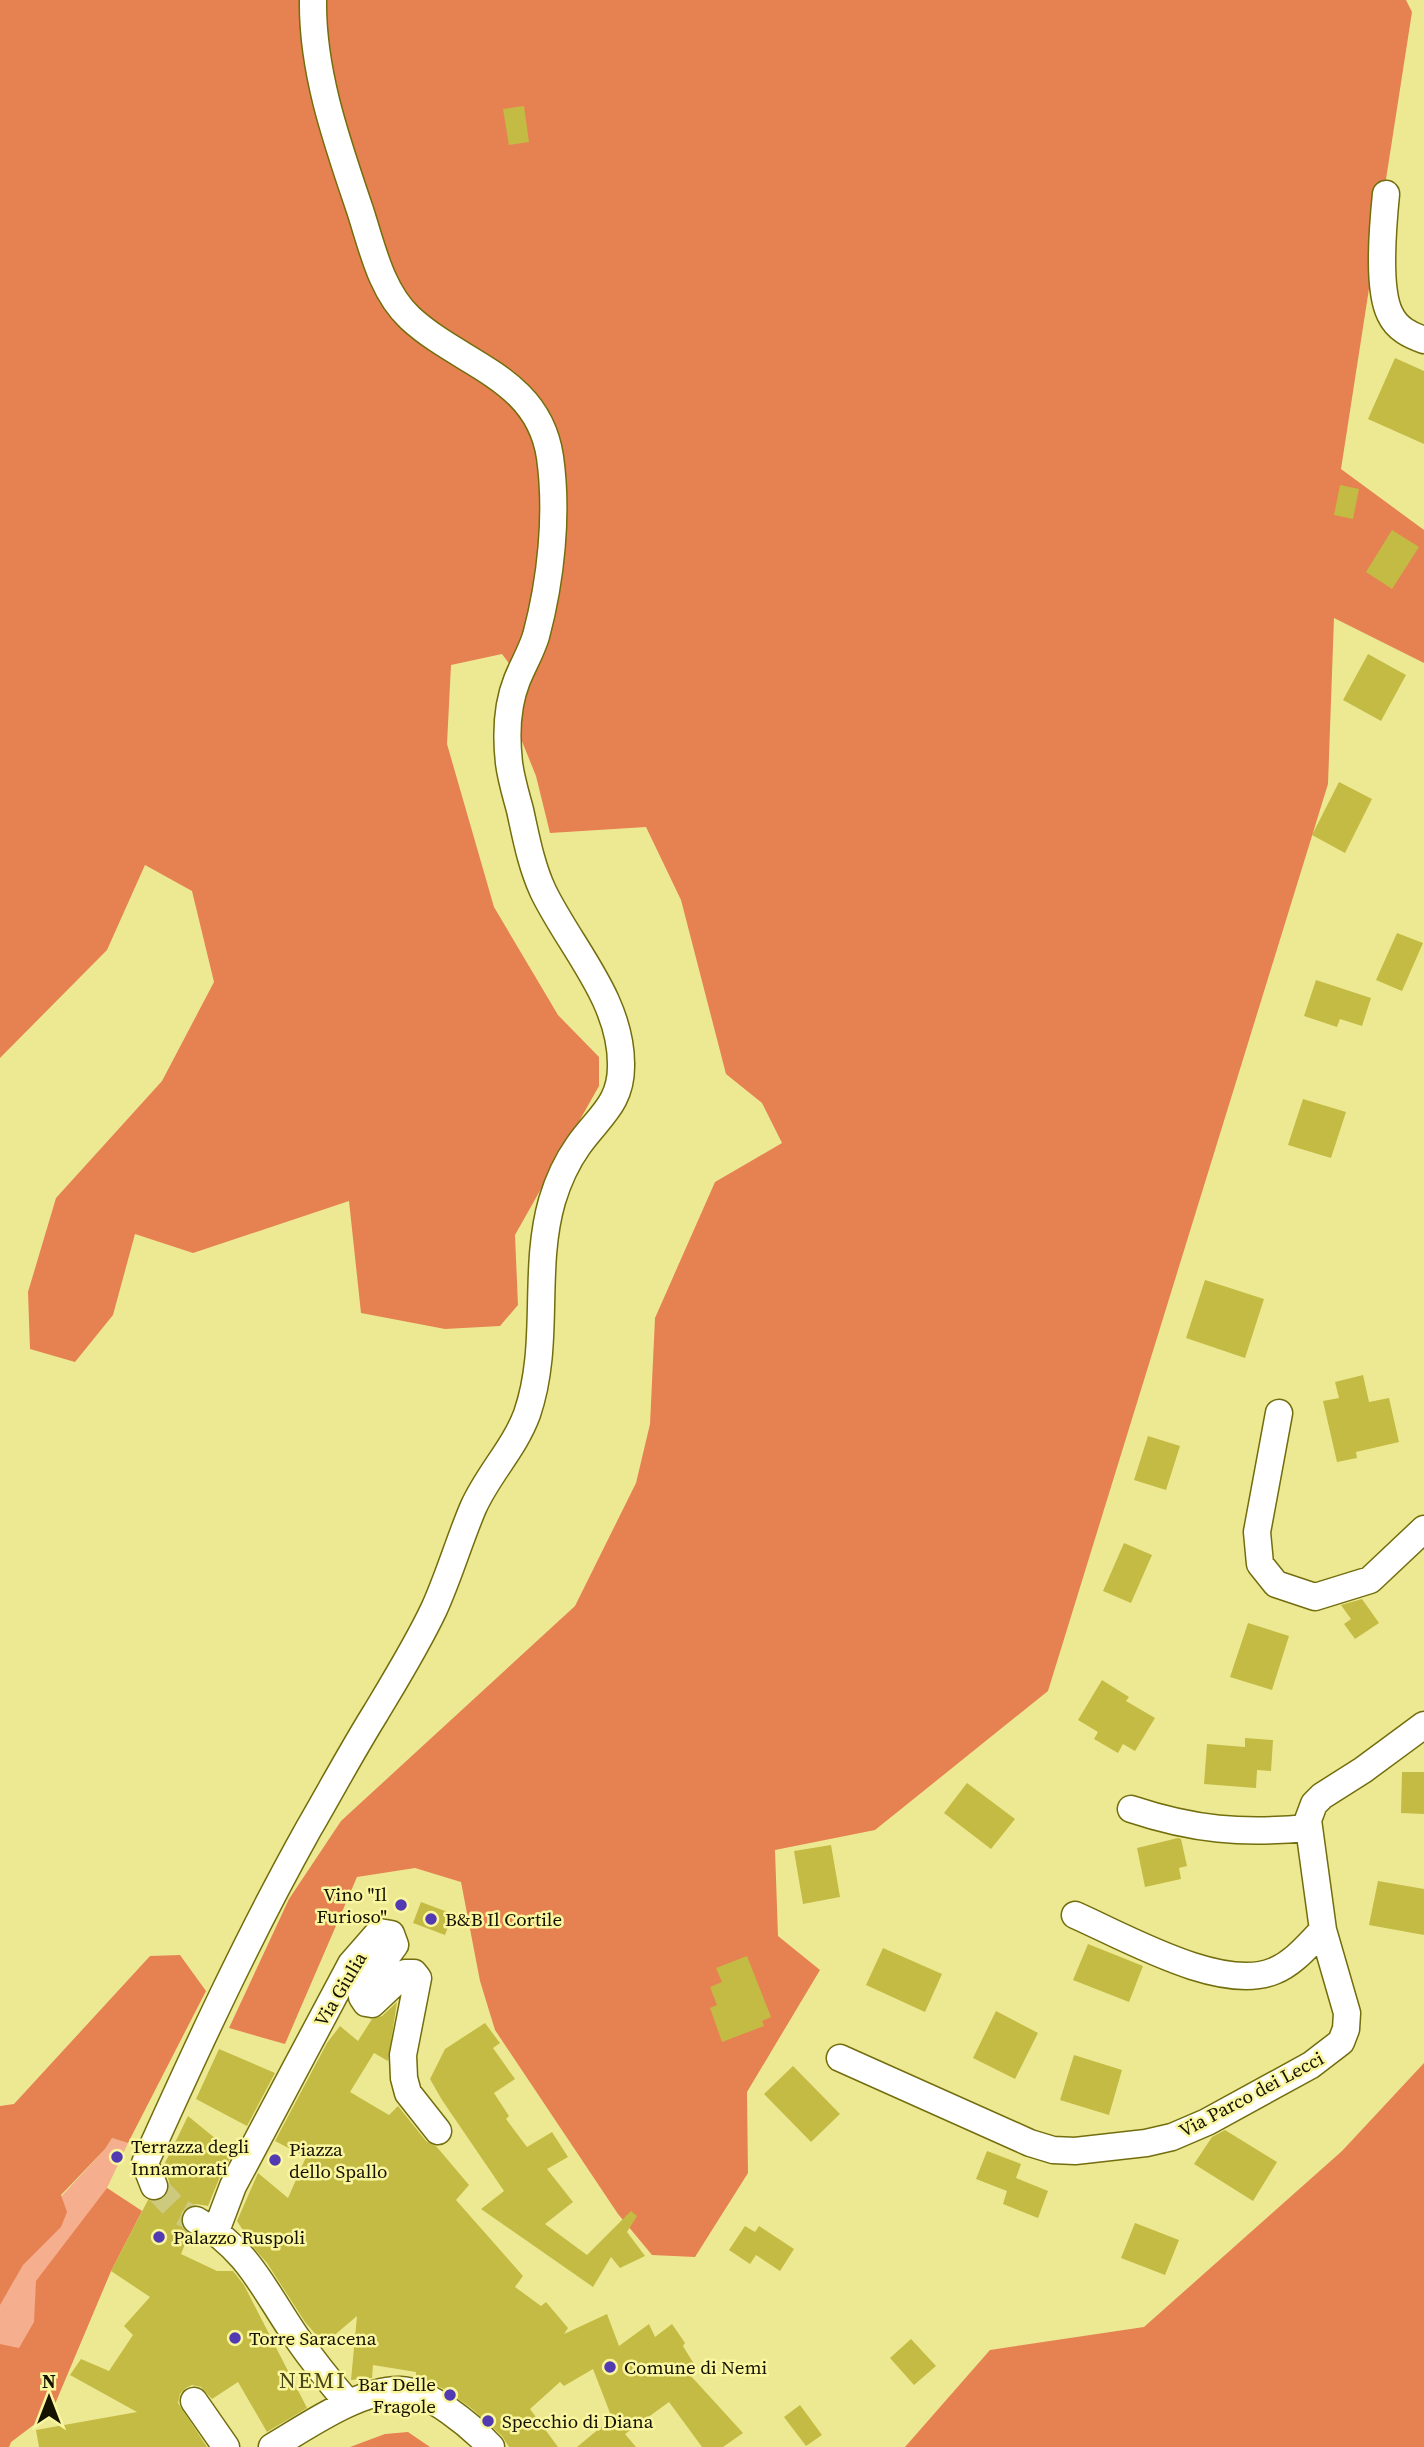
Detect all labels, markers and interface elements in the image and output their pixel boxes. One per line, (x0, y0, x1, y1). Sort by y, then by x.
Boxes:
place label: Vino "Il Furioso" (317, 1881, 387, 1929)
marker: Vino "Il Furioso" (393, 1897, 409, 1913)
place label: B&B Il Cortile (445, 1906, 562, 1932)
marker: B&B Il Cortile (423, 1911, 439, 1927)
street label: Via Giulia (308, 1947, 373, 2031)
street label: Via Parco dei Lecci (1174, 2045, 1328, 2143)
place label: Terrazza degli Innamorati (131, 2133, 250, 2181)
place label: Piazza dello Spallo (289, 2136, 388, 2184)
marker: Terrazza degli Innamorati (109, 2149, 125, 2165)
marker: Piazza dello Spallo (267, 2152, 283, 2168)
place label: Palazzo Ruspoli (173, 2224, 305, 2250)
marker: Palazzo Ruspoli (151, 2229, 167, 2245)
place label: Torre Saracena (249, 2325, 377, 2351)
marker: Torre Saracena (227, 2330, 243, 2346)
place label: Comune di Nemi (624, 2354, 768, 2380)
marker: Comune di Nemi (602, 2359, 618, 2375)
north arrow (14, 2363, 84, 2433)
district label: NEMI (279, 2364, 347, 2396)
text: N (42, 2368, 56, 2394)
place label: Bar Delle Fragole (358, 2371, 436, 2419)
marker: Bar Delle Fragole (442, 2387, 458, 2403)
place label: Specchio di Diana (502, 2408, 654, 2434)
marker: Specchio di Diana (480, 2413, 496, 2429)

